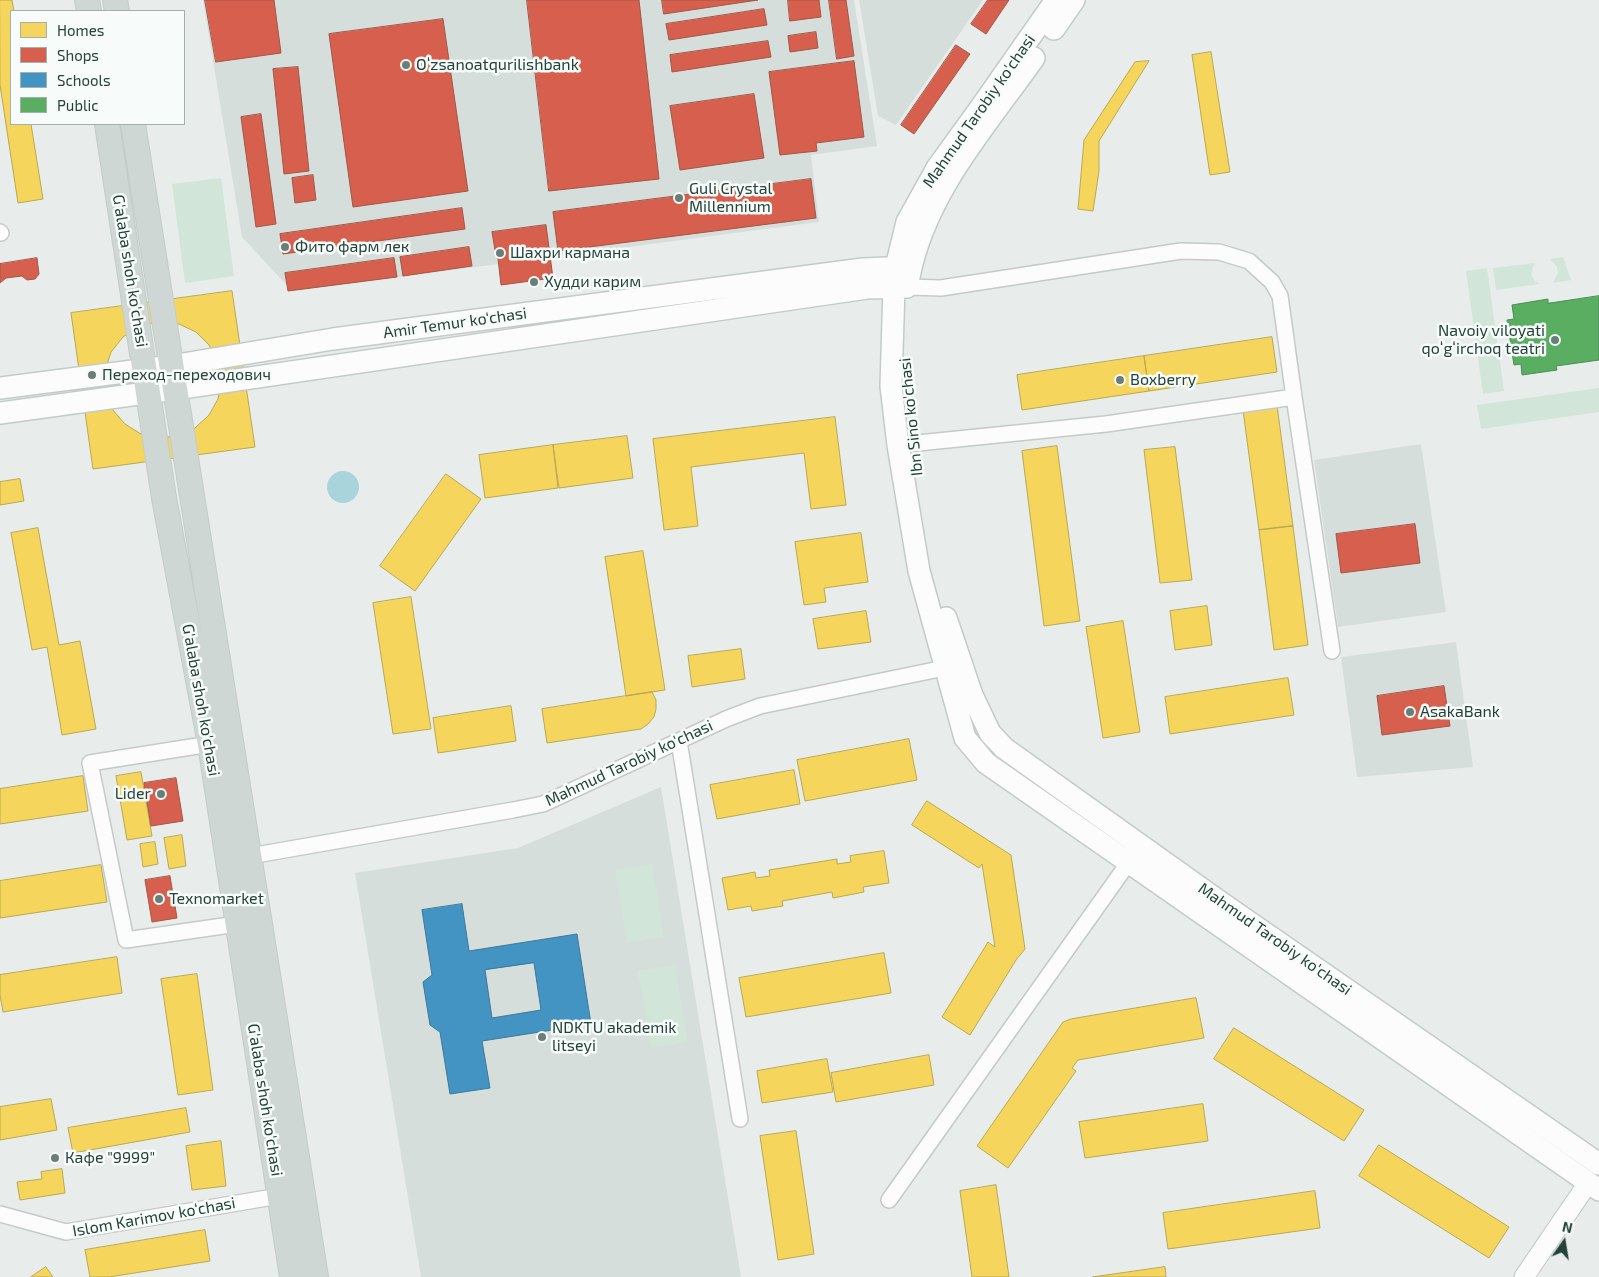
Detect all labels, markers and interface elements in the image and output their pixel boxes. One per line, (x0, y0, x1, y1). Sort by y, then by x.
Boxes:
legend (10, 10, 185, 125)
text: Homes (57, 21, 104, 39)
street label: Mahmud Tarobiy ko'chasi (919, 31, 1039, 191)
text: Shops (57, 46, 99, 64)
place label: Oʻzsanoatqurilishbank (416, 55, 579, 75)
marker: Oʻzsanoatqurilishbank (400, 59, 412, 71)
text: Schools (57, 71, 111, 89)
text: Public (57, 96, 98, 114)
place label: Guli Crystal Millennium (689, 179, 772, 217)
marker: Guli Crystal Millennium (673, 192, 685, 204)
street label: G'alaba shoh ko'chasi (108, 193, 152, 349)
place label: Фито фарм лек (295, 237, 409, 257)
marker: Фито фарм лек (279, 241, 291, 253)
place label: Шахри кармана (510, 243, 630, 263)
marker: Шахри кармана (494, 247, 506, 259)
place label: Худди карим (544, 272, 641, 292)
marker: Худди карим (528, 276, 540, 288)
street label: Amir Temur ko‘chasi (382, 303, 528, 343)
place label: Navoiy viloyati qoʻgʻirchoq teatri (1422, 321, 1545, 359)
marker: Navoiy viloyati qoʻgʻirchoq teatri (1549, 334, 1561, 346)
street label: Ibn Sino ko'chasi (895, 357, 927, 477)
place label: Переход-переходович (102, 365, 271, 385)
marker: Переход-переходович (86, 369, 98, 381)
place label: Boxberry (1130, 370, 1196, 390)
marker: Boxberry (1114, 374, 1126, 386)
street label: G'alaba shoh ko'chasi (178, 622, 224, 778)
place label: AsakaBank (1420, 702, 1500, 722)
marker: AsakaBank (1404, 706, 1416, 718)
street label: Mahmud Tarobiy ko'chasi (542, 716, 716, 810)
place label: Lider (115, 784, 151, 804)
marker: Lider (155, 788, 167, 800)
street label: Mahmud Tarobiy ko'chasi (1195, 879, 1355, 999)
place label: Texnomarket (169, 889, 264, 909)
marker: Texnomarket (153, 893, 165, 905)
place label: NDKTU akademik litseyi (552, 1018, 676, 1056)
street label: G'alaba shoh ko'chasi (243, 1022, 287, 1178)
marker: NDKTU akademik litseyi (536, 1031, 548, 1043)
place label: Кафе "9999" (65, 1148, 155, 1168)
marker: Кафе "9999" (49, 1152, 61, 1164)
street label: Islom Karimov ko‘chasi (71, 1193, 237, 1241)
north arrow (1539, 1217, 1589, 1267)
text: N (1561, 1217, 1574, 1236)

